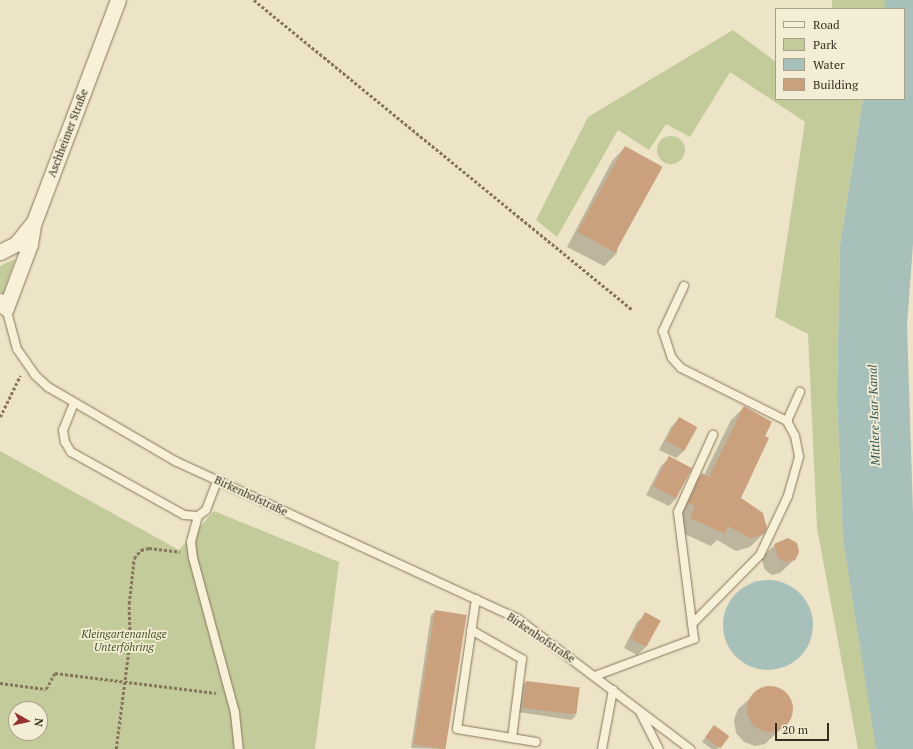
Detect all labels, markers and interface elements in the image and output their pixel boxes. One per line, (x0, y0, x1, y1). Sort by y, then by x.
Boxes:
legend (775, 8, 905, 100)
text: Road (813, 17, 840, 32)
text: Park (813, 37, 837, 52)
text: Water (813, 57, 845, 72)
text: Building (813, 77, 858, 92)
street label: Aschheimer Straße (45, 87, 91, 179)
water label: Mittlere-Isar-Kanal (865, 364, 883, 466)
street label: Birkenhofstraße (212, 473, 290, 519)
street label: Birkenhofstraße (504, 610, 578, 666)
park label: Kleingartenanlage Unterföhring (81, 628, 167, 654)
north arrow (8, 701, 48, 741)
scale bar (777, 715, 831, 741)
text: N (31, 717, 46, 728)
text: 20 m (782, 722, 808, 737)

